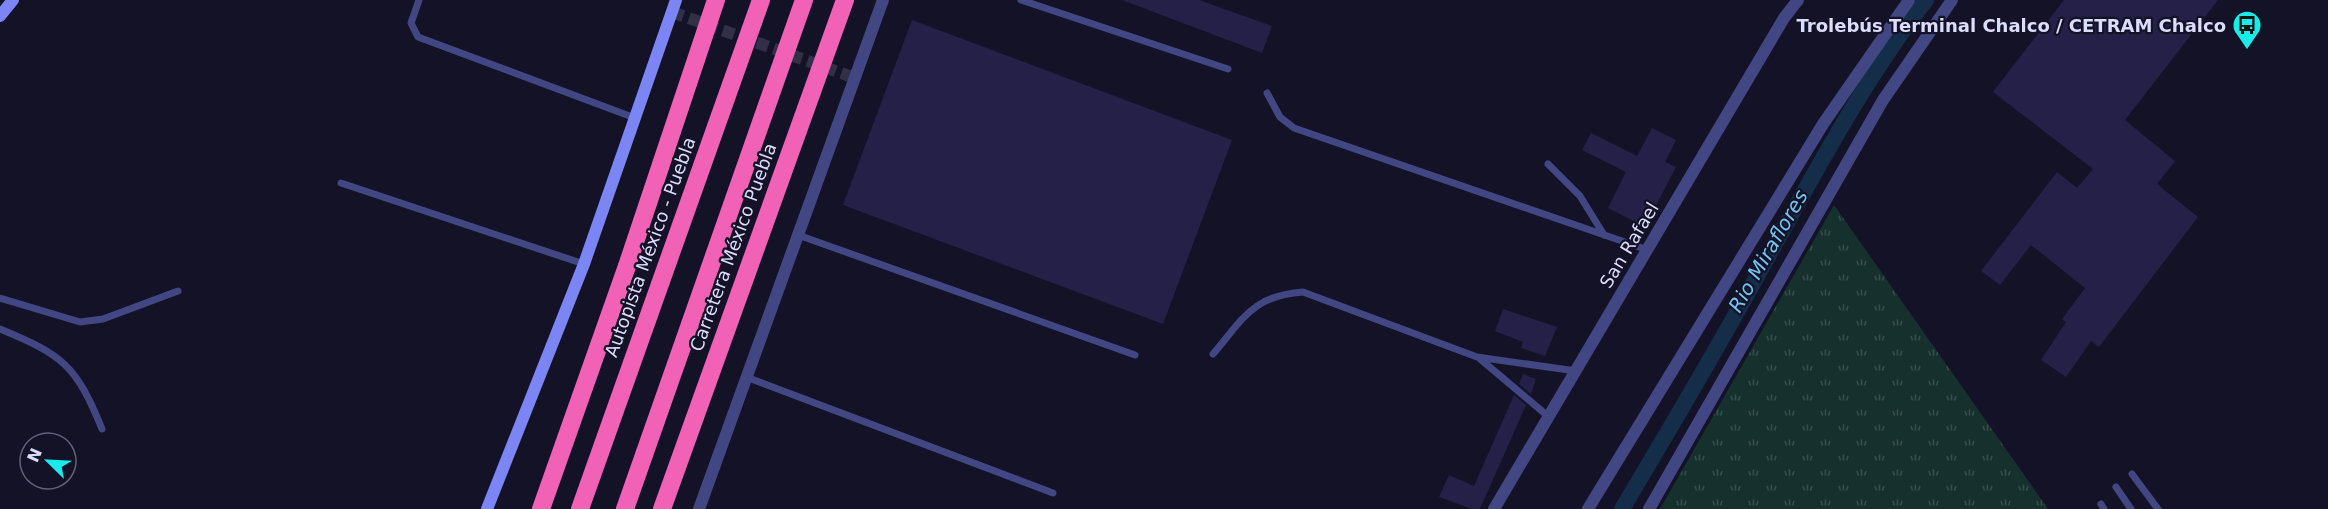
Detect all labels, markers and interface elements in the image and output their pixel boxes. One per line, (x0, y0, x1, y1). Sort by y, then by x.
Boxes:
bus stop icon: Trolebús Terminal Chalco / CETRAM Chalco (2231, 9, 2263, 51)
place label: Trolebús Terminal Chalco / CETRAM Chalco (1796, 15, 2226, 36)
street label: Autopista México - Puebla (600, 134, 700, 360)
street label: Carretera México Puebla (685, 140, 781, 354)
water label: Rio Miraflores (1723, 185, 1813, 317)
street label: San Rafael (1595, 198, 1663, 292)
north arrow (18, 431, 78, 491)
text: N (23, 445, 46, 465)

